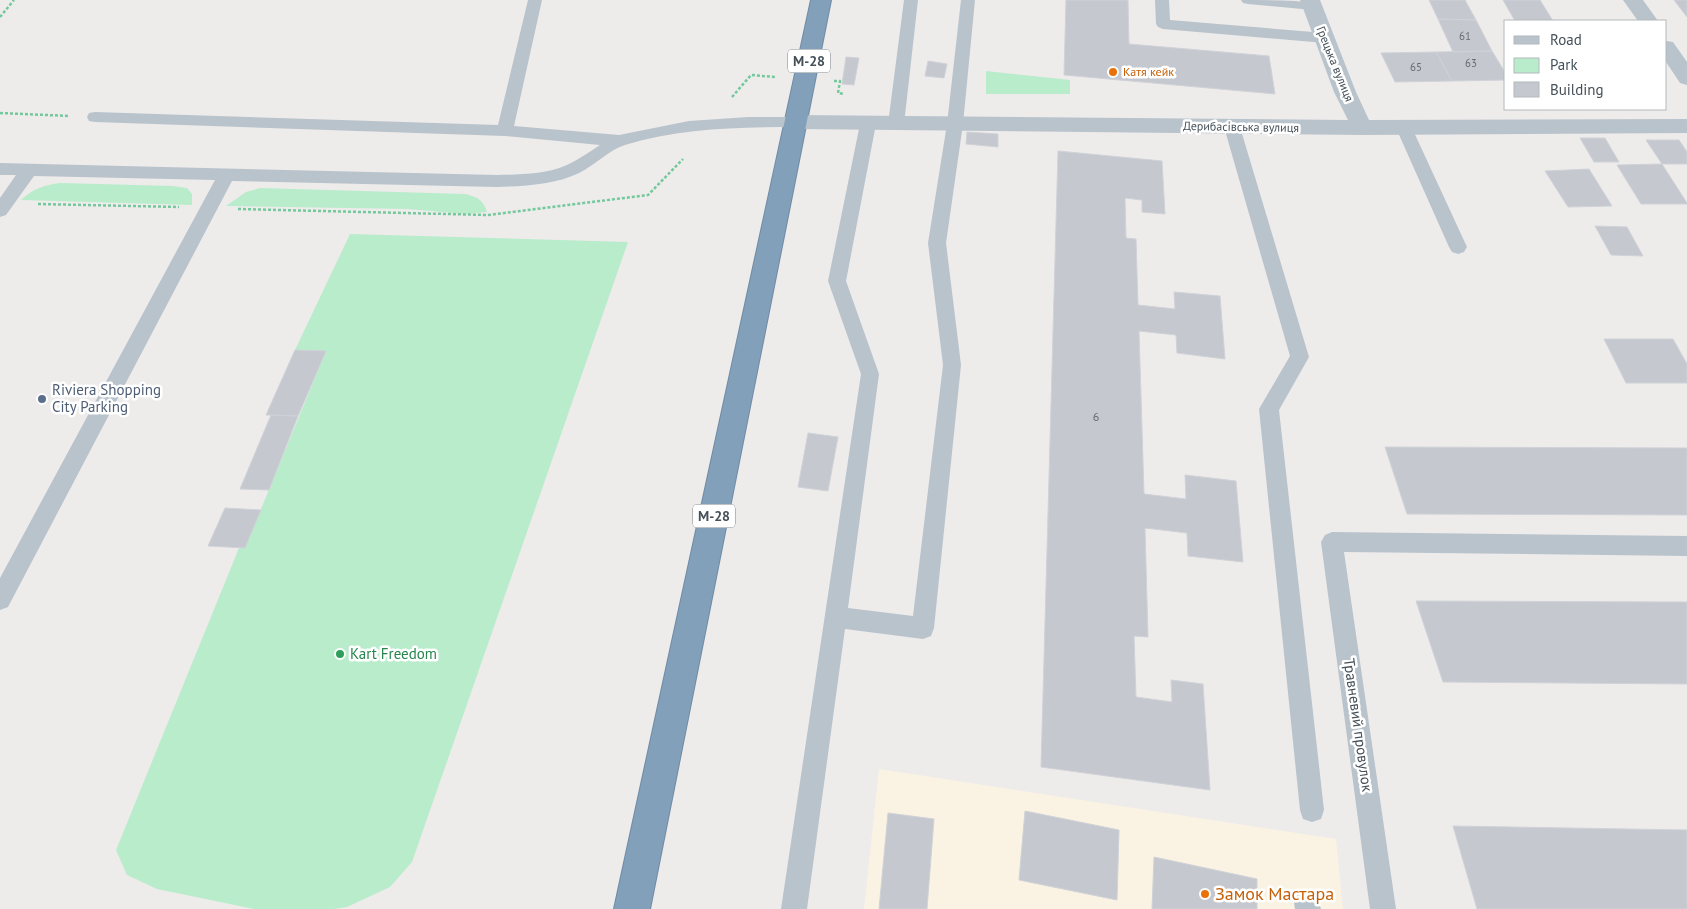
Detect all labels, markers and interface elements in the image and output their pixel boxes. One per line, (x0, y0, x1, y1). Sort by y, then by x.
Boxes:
legend (1504, 20, 1667, 110)
street label: Грецька вулиця (1314, 24, 1357, 104)
house number: 61 (1459, 29, 1471, 43)
text: Road (1550, 30, 1582, 49)
road number: М-28 (788, 49, 830, 72)
text: Park (1550, 55, 1578, 74)
house number: 63 (1465, 56, 1477, 70)
house number: 65 (1410, 60, 1422, 74)
place label: Катя кейк (1123, 64, 1174, 79)
marker: Катя кейк (1107, 66, 1119, 78)
text: Building (1550, 80, 1604, 99)
street label: Дерибасівська вулиця (1183, 118, 1299, 135)
place label: Riviera Shopping City Parking (52, 380, 161, 416)
marker: Riviera Shopping City Parking (36, 393, 48, 405)
house number: 6 (1093, 409, 1099, 424)
road number: М-28 (693, 504, 735, 528)
place label: Kart Freedom (350, 644, 437, 663)
marker: Kart Freedom (334, 648, 346, 660)
street label: Травневий провулок (1340, 657, 1377, 794)
place label: Замок Мастара (1215, 882, 1334, 905)
marker: Замок Мастара (1199, 888, 1211, 900)

